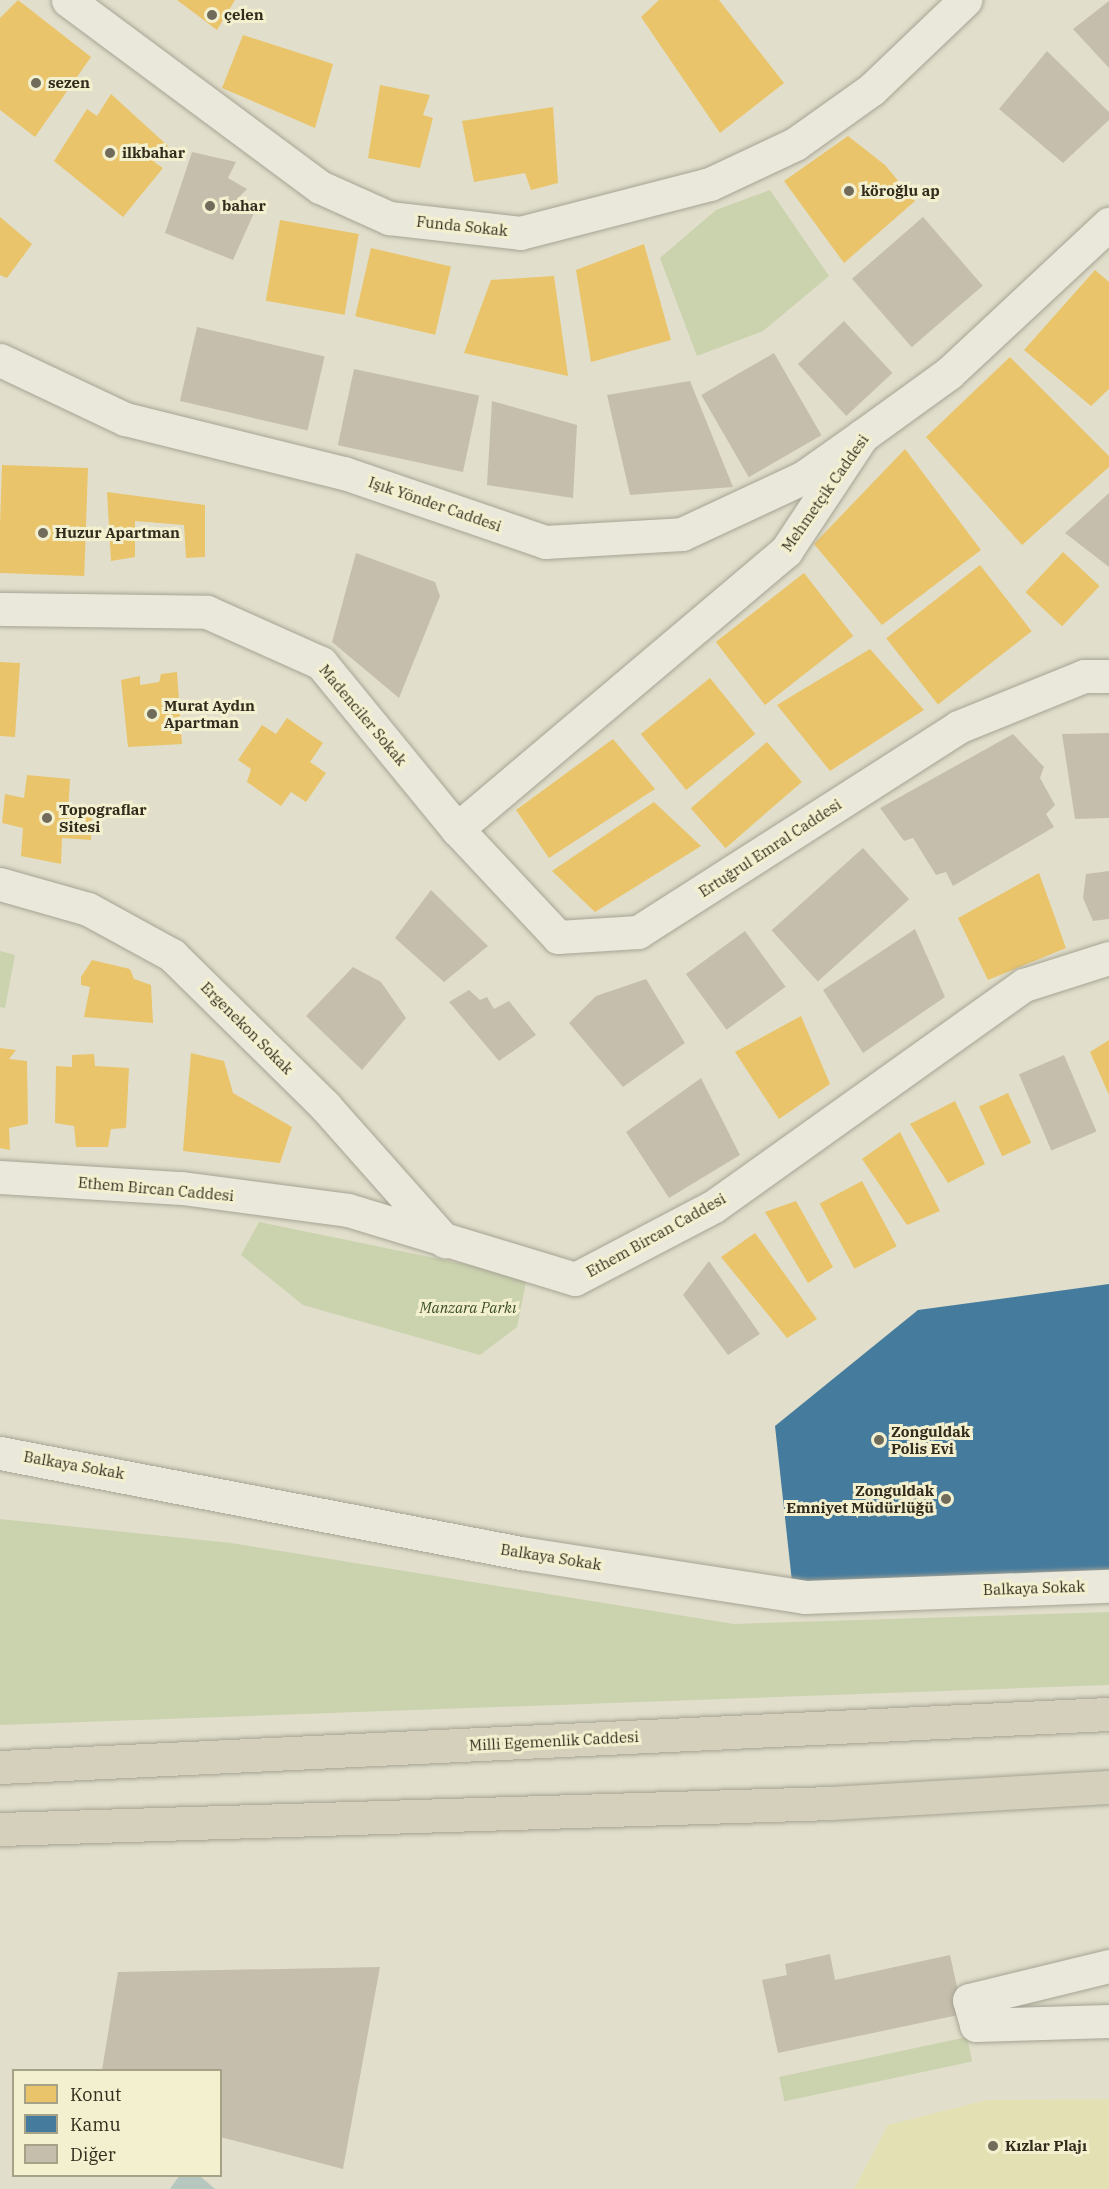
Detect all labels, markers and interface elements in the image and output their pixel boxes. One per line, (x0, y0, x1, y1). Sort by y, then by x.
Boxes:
place label: çelen (224, 6, 264, 24)
marker: çelen (205, 8, 219, 22)
place label: sezen (48, 74, 90, 92)
marker: sezen (29, 76, 43, 90)
place label: ilkbahar (122, 144, 185, 162)
marker: ilkbahar (103, 146, 117, 160)
place label: köroğlu ap (861, 182, 940, 200)
marker: köroğlu ap (842, 184, 856, 198)
place label: bahar (222, 197, 266, 215)
marker: bahar (203, 199, 217, 213)
street label: Funda Sokak (415, 212, 509, 240)
street label: Mehmetçik Caddesi (778, 431, 872, 555)
street label: Işık Yönder Caddesi (366, 473, 504, 535)
place label: Huzur Apartman (55, 524, 180, 542)
marker: Huzur Apartman (36, 526, 50, 540)
street label: Madenciler Sokak (316, 661, 410, 769)
place label: Murat Aydın Apartman (164, 696, 255, 731)
marker: Murat Aydın Apartman (145, 707, 159, 721)
street label: Ertuğrul Emral Caddesi (695, 795, 845, 901)
place label: Topograflar Sitesi (59, 800, 147, 835)
marker: Topograflar Sitesi (40, 811, 54, 825)
street label: Ergenekon Sokak (197, 978, 297, 1078)
street label: Ethem Bircan Caddesi (77, 1173, 235, 1205)
street label: Ethem Bircan Caddesi (583, 1189, 729, 1281)
park label: Manzara Parkı (420, 1299, 516, 1317)
place label: Zonguldak Polis Evi (891, 1422, 970, 1457)
marker: Zonguldak Polis Evi (872, 1433, 886, 1447)
street label: Balkaya Sokak (22, 1447, 126, 1483)
place label: Zonguldak Emniyet Müdürlüğü (786, 1481, 934, 1516)
marker: Zonguldak Emniyet Müdürlüğü (939, 1492, 953, 1506)
street label: Balkaya Sokak (499, 1540, 603, 1574)
street label: Balkaya Sokak (983, 1577, 1085, 1599)
street label: Milli Egemenlik Caddesi (469, 1728, 639, 1754)
legend (12, 2069, 222, 2177)
text: Konut (70, 2083, 121, 2106)
text: Kamu (70, 2113, 121, 2136)
place label: Kızlar Plajı (1005, 2137, 1087, 2155)
marker: Kızlar Plajı (986, 2139, 1000, 2153)
text: Diğer (70, 2143, 116, 2166)

